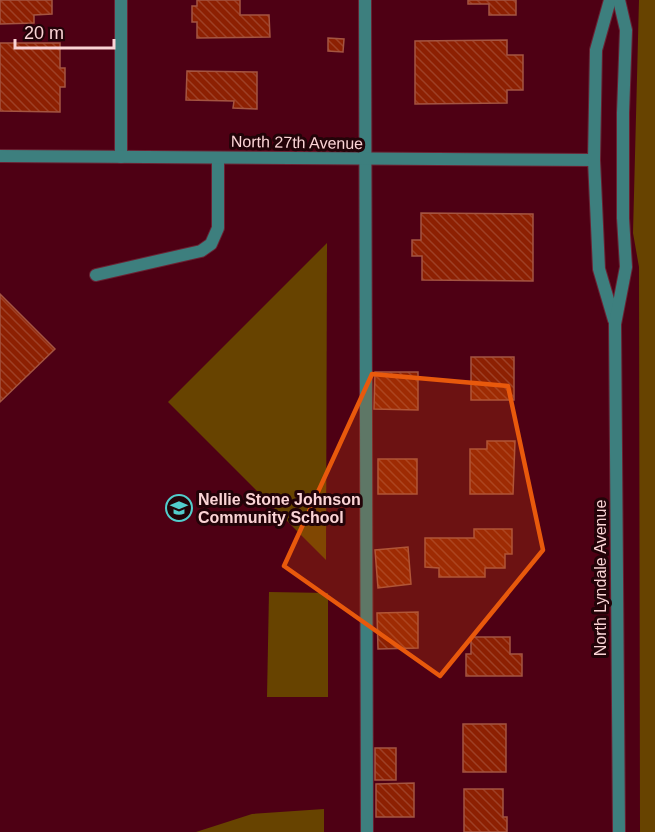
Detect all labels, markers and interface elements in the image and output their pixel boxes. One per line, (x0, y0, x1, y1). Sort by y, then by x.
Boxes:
scale bar (15, 12, 114, 50)
text: 20 m (24, 23, 64, 43)
street label: North 27th Avenue (231, 133, 363, 152)
place label: Nellie Stone Johnson Community School (198, 491, 361, 526)
school or university icon: Nellie Stone Johnson Community School (164, 493, 194, 523)
street label: North Lyndale Avenue (592, 500, 609, 656)

